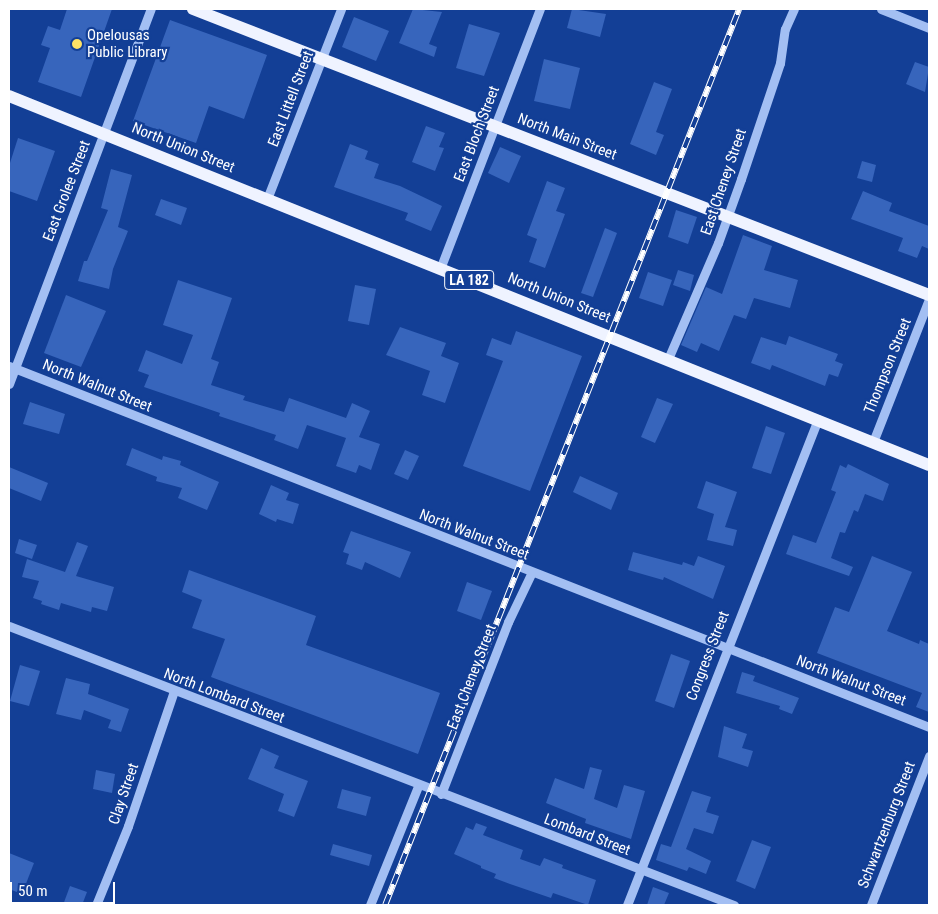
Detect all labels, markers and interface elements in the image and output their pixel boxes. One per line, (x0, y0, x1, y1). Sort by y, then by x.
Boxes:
place label: Opelousas Public Library (87, 26, 168, 61)
marker: Opelousas Public Library (71, 38, 83, 50)
street label: East Littell Street (264, 48, 318, 150)
street label: East Bloch Street (450, 83, 504, 185)
street label: North Main Street (515, 110, 619, 164)
street label: North Union Street (129, 119, 237, 177)
street label: East Cheney Street (697, 127, 751, 237)
street label: East Grolee Street (40, 138, 94, 244)
road number: LA 182 (444, 268, 494, 292)
street label: North Union Street (505, 269, 613, 327)
street label: Thompson Street (861, 316, 915, 416)
street label: North Walnut Street (40, 356, 154, 416)
street label: North Walnut Street (417, 506, 531, 564)
street label: Congress Street (683, 609, 733, 703)
street label: East Cheney Street (444, 622, 500, 732)
street label: North Walnut Street (794, 652, 908, 710)
street label: North Lombard Street (161, 665, 287, 727)
street label: Schwartzenburg Street (855, 759, 919, 891)
street label: Clay Street (105, 761, 143, 827)
street label: Lombard Street (541, 810, 633, 860)
scale bar (12, 872, 118, 904)
text: 50 m (18, 882, 48, 900)

